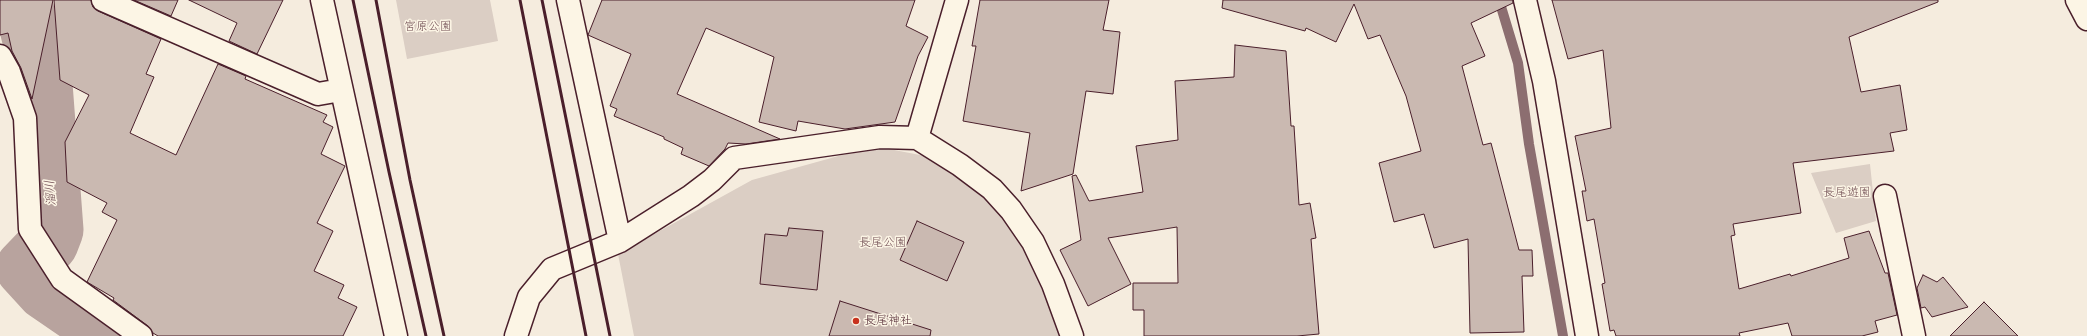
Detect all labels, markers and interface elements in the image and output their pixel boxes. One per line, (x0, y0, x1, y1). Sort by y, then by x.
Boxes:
park label: 宮原公園 (404, 20, 452, 34)
water label: 溜川 (42, 179, 60, 207)
park label: 長尾遊園 (1823, 186, 1871, 200)
park label: 長尾公園 (859, 236, 907, 250)
place label: 長尾神社 (864, 314, 912, 328)
marker: 長尾神社 (851, 316, 861, 326)

